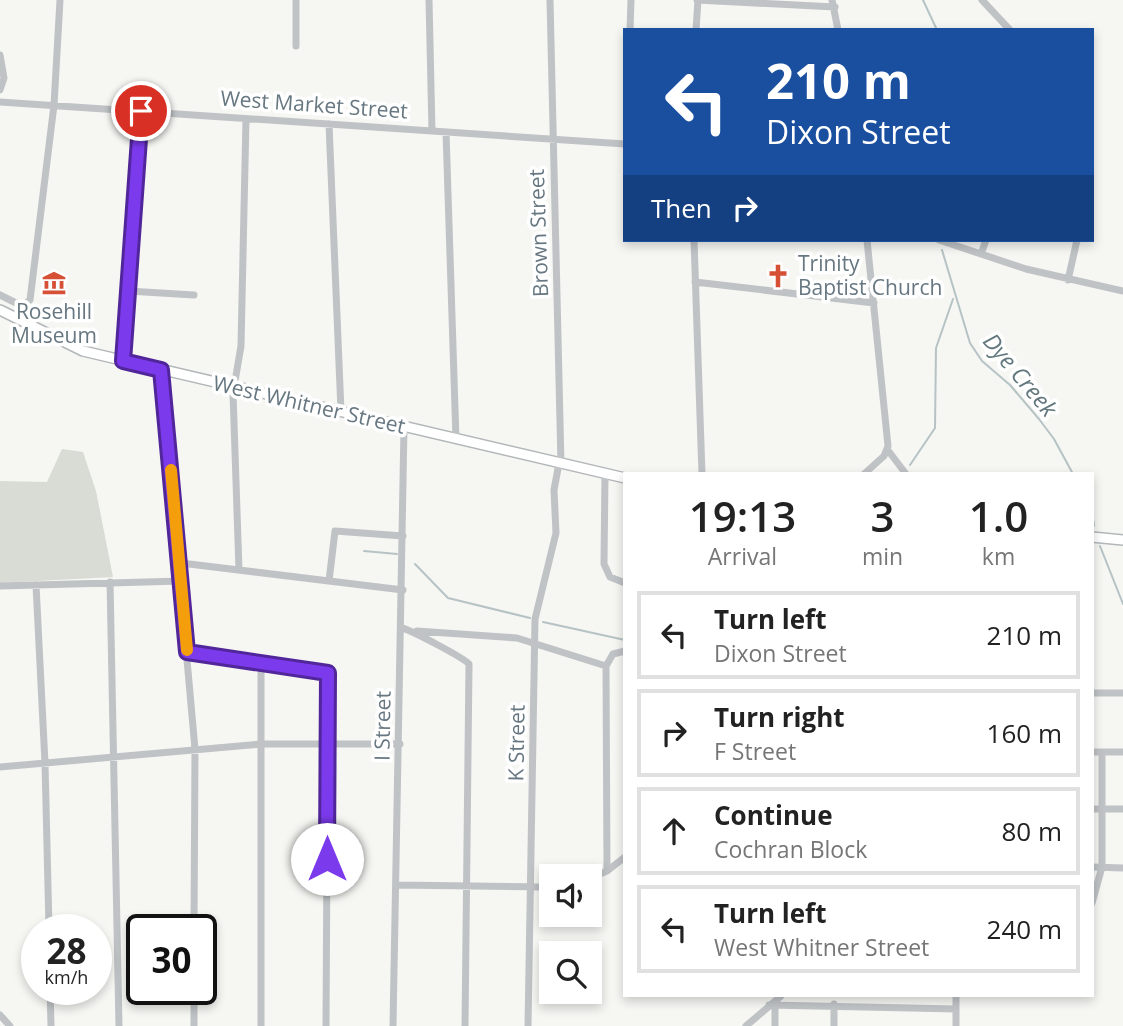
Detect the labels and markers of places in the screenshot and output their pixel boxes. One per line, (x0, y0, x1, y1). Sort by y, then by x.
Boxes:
pin (111, 81, 171, 141)
place label: Trinity Baptist Church (798, 249, 942, 301)
church icon: Trinity Baptist Church (764, 262, 792, 290)
museum icon: Rosehill Museum (40, 269, 68, 297)
place label: Rosehill Museum (11, 297, 97, 349)

